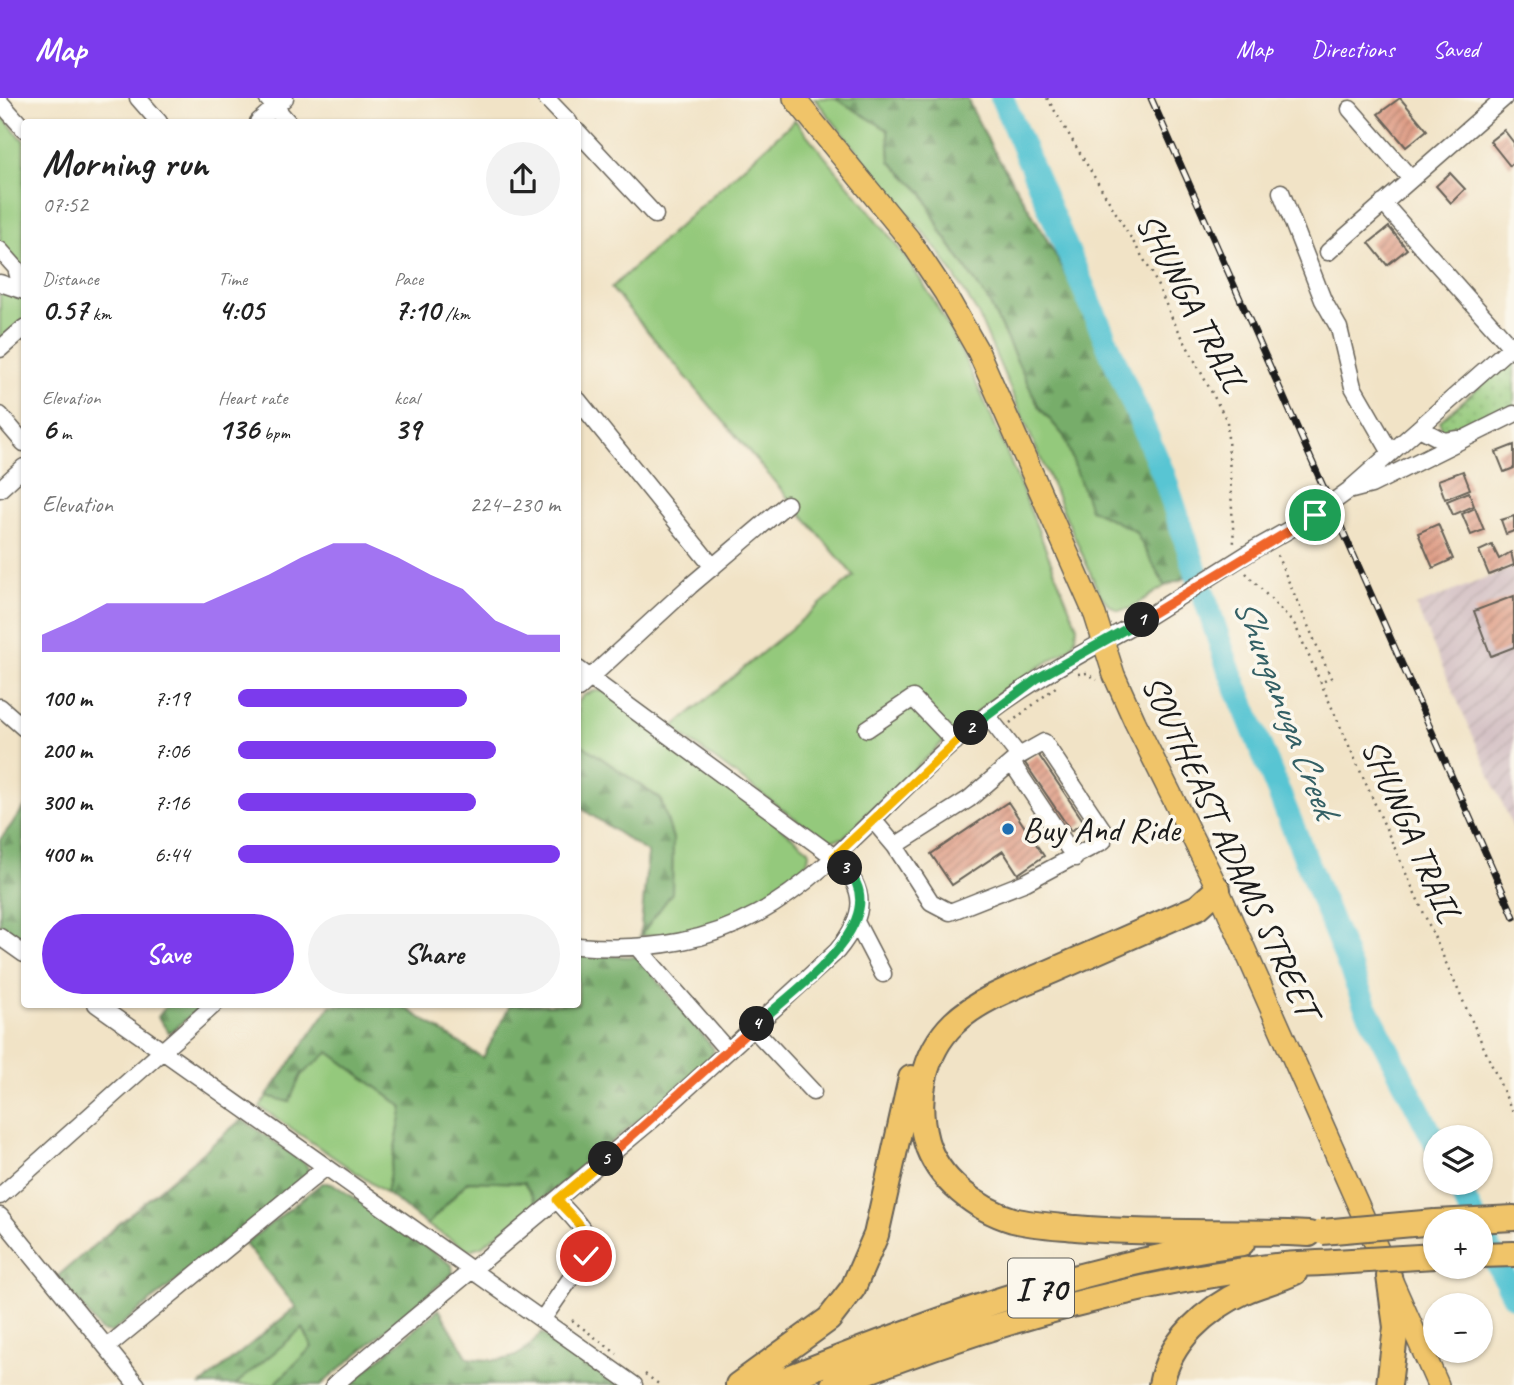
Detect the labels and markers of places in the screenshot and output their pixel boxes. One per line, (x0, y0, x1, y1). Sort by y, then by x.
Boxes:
pin (1285, 485, 1345, 545)
pin: 1 (1124, 602, 1160, 638)
pin: 2 (954, 710, 988, 746)
place label: Buy And Ride (1022, 807, 1182, 852)
marker: Buy And Ride (1000, 821, 1016, 837)
pin: 3 (828, 850, 862, 886)
pin: 4 (740, 1006, 774, 1042)
pin: 5 (588, 1142, 624, 1176)
pin (556, 1226, 616, 1286)

